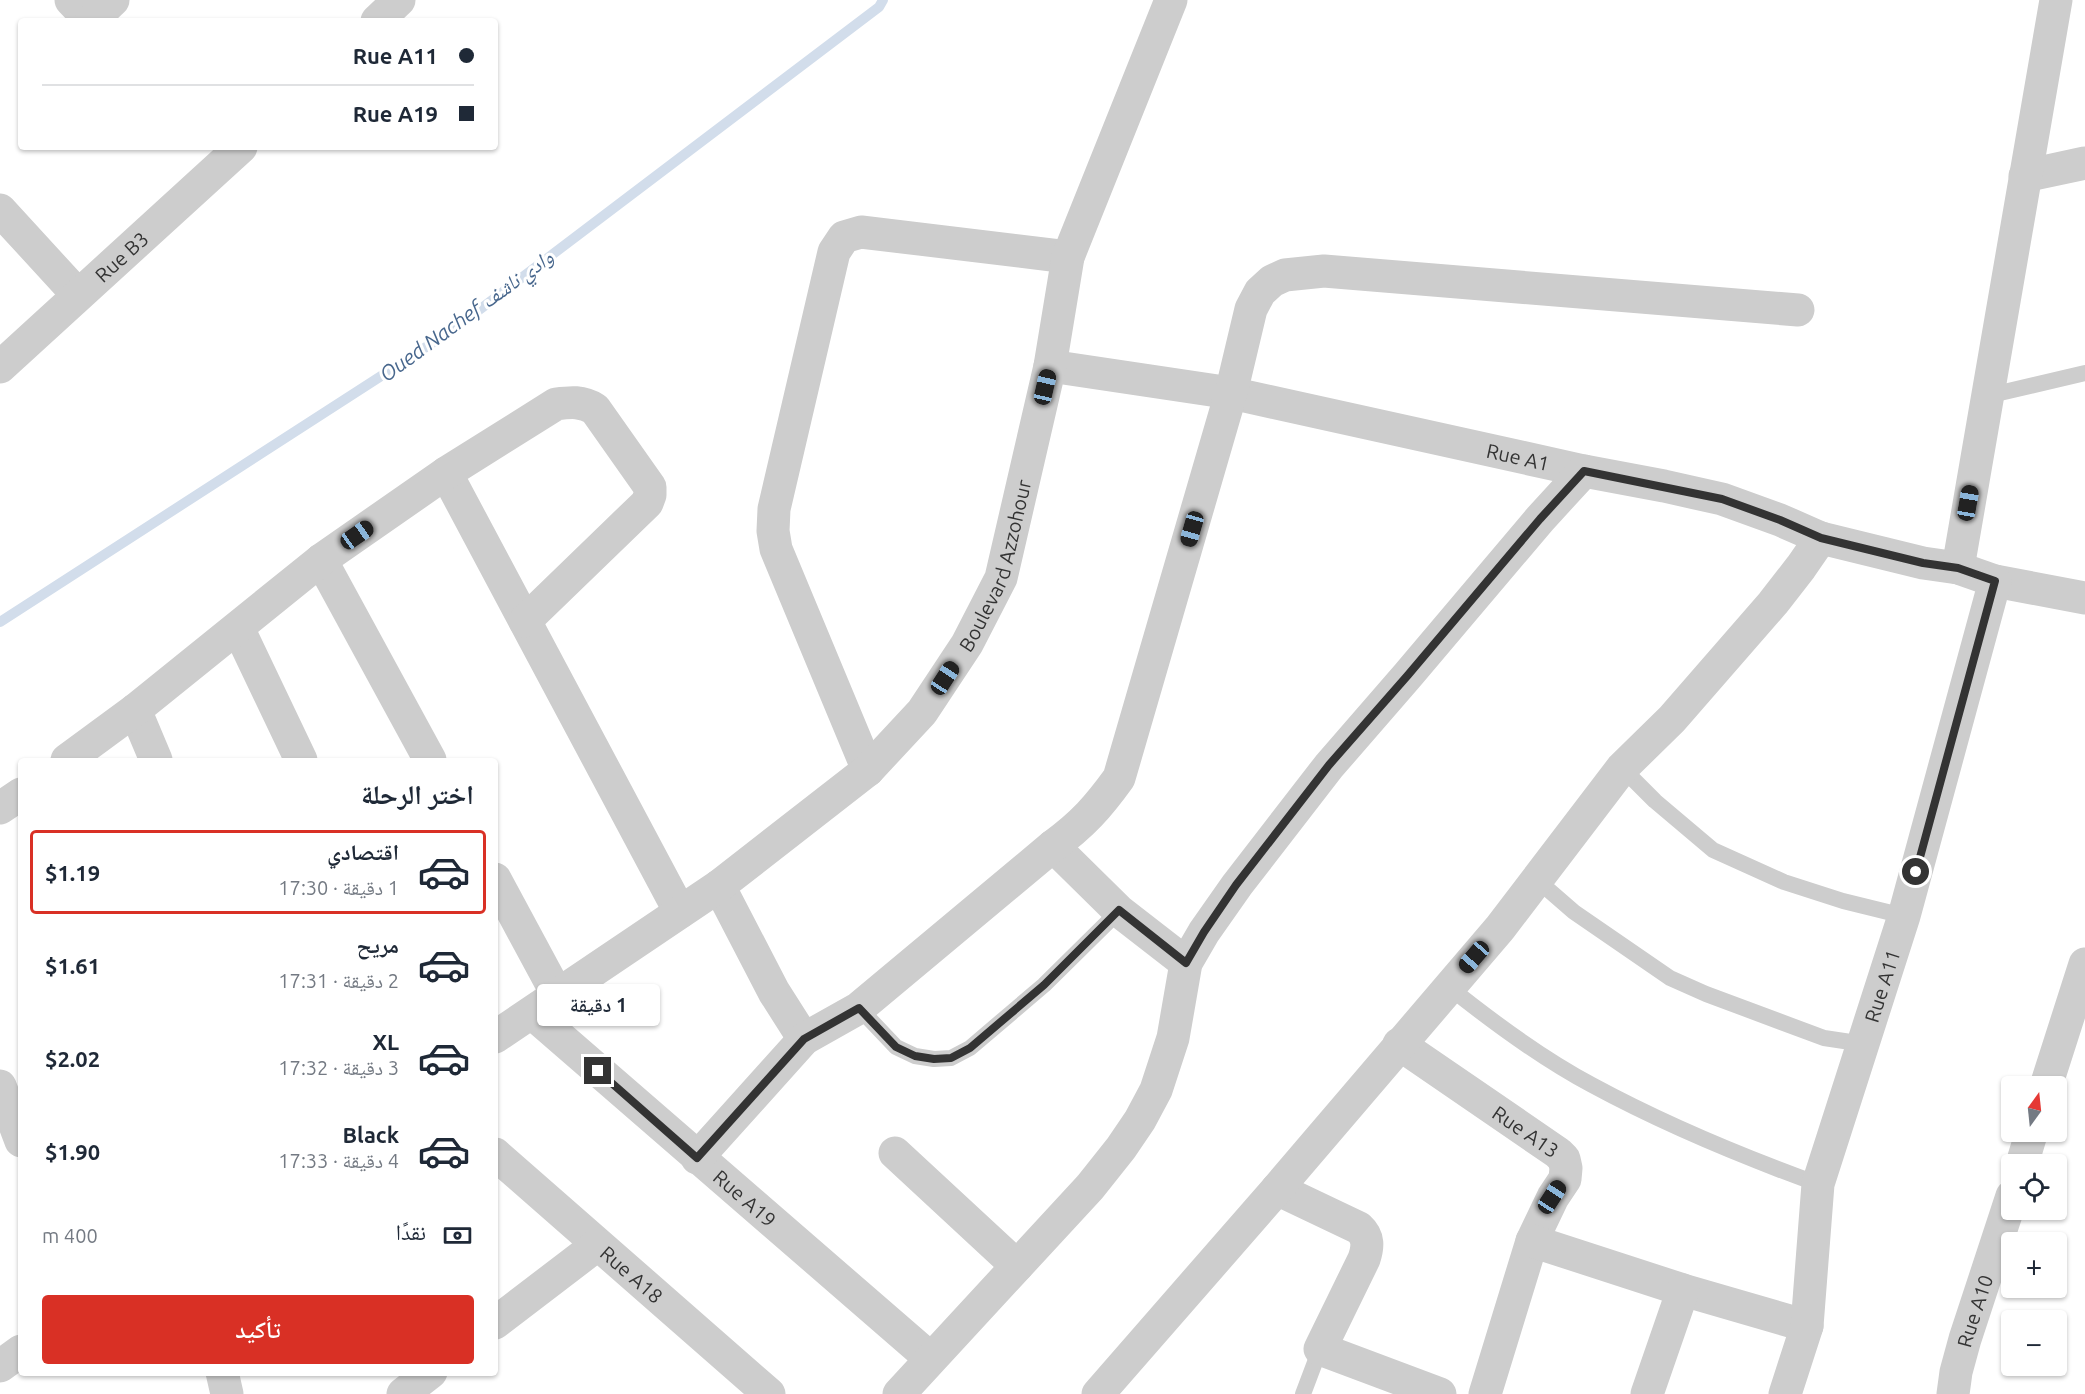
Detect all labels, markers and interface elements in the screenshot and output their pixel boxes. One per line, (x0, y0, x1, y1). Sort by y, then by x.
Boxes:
text: Rue A11 (353, 43, 438, 68)
text: Rue A19 (353, 101, 438, 126)
street label: Rue B3 (90, 227, 152, 286)
water label: Oued Nachef وادي ناشف (375, 244, 561, 390)
car (1032, 367, 1058, 407)
street label: Rue A1 (1484, 438, 1552, 475)
street label: Boulevard Azzohour (954, 477, 1035, 656)
car (1956, 484, 1980, 522)
car (1178, 509, 1206, 549)
car (337, 517, 377, 553)
car (928, 658, 962, 698)
text: اختر الرحلة (361, 779, 474, 809)
text: اقتصادي (327, 839, 399, 864)
icon: car (417, 845, 471, 899)
route start (1902, 858, 1929, 885)
text: $1.19 (45, 860, 100, 885)
text: 1 دقيقة · 17:30 (278, 876, 399, 899)
text: مريح (356, 932, 399, 957)
icon: car (417, 938, 471, 992)
car (1455, 938, 1493, 976)
street label: Rue A11 (1859, 947, 1904, 1025)
text: $1.61 (45, 953, 100, 978)
text: 2 دقيقة · 17:31 (278, 969, 399, 992)
callout: 1 دقيقة (536, 984, 660, 1026)
text: 1 دقيقة (570, 993, 627, 1016)
text: XL (372, 1029, 399, 1054)
icon: car (417, 1031, 471, 1085)
text: $2.02 (45, 1046, 100, 1071)
text: 3 دقيقة · 17:32 (278, 1056, 399, 1079)
route end (584, 1057, 611, 1084)
north arrow (2001, 1076, 2067, 1142)
map controls (2001, 1076, 2067, 1376)
street label: Rue A13 (1489, 1100, 1563, 1162)
text: Black (342, 1122, 399, 1147)
icon: car (417, 1124, 471, 1178)
text: $1.90 (45, 1139, 100, 1164)
text: 4 دقيقة · 17:33 (278, 1149, 399, 1172)
button: locate (2001, 1154, 2067, 1220)
street label: Rue A19 (709, 1164, 781, 1231)
car (1535, 1177, 1569, 1217)
text: نقدًا (396, 1219, 426, 1244)
icon: cash (441, 1219, 474, 1252)
text: 400 m (42, 1224, 98, 1247)
button: + (2001, 1232, 2067, 1298)
street label: Rue A18 (596, 1241, 668, 1307)
street label: Rue A10 (1952, 1272, 1997, 1350)
button: تأكيد (42, 1295, 474, 1364)
button: − (2001, 1310, 2067, 1376)

